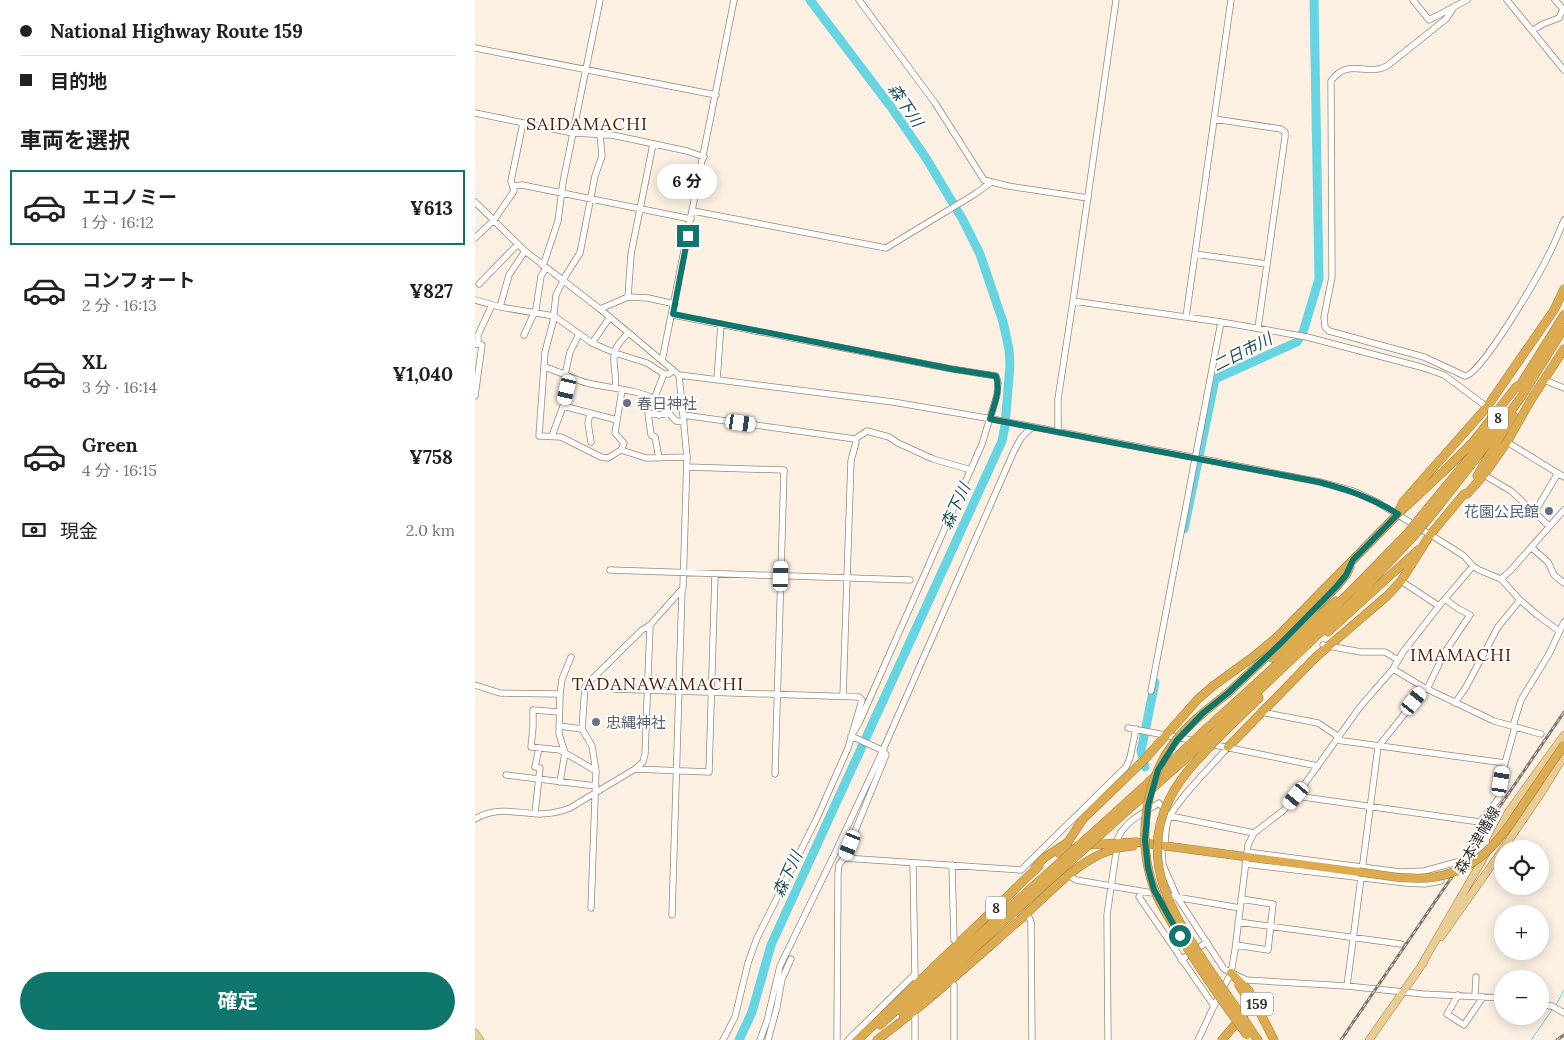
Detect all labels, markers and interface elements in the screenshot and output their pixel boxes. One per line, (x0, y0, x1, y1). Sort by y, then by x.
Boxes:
text: National Highway Route 159 (50, 19, 303, 43)
text: 目的地 (50, 69, 107, 93)
water label: 森下川 (884, 80, 929, 132)
district label: SAIDAMACHI (526, 112, 648, 135)
text: 車両を選択 (20, 126, 130, 154)
callout: 6 分 (658, 164, 718, 198)
text: 6 分 (672, 171, 702, 191)
icon: car (22, 185, 67, 230)
text: エコノミー (82, 185, 177, 209)
text: ¥613 (410, 196, 453, 220)
text: 1 分 · 16:12 (82, 212, 154, 232)
route end (677, 225, 699, 247)
icon: car (22, 268, 67, 313)
text: コンフォート (82, 268, 195, 292)
text: ¥827 (409, 279, 453, 303)
text: 2 分 · 16:13 (82, 295, 157, 315)
water label: 二日市川 (1209, 328, 1277, 375)
text: XL (82, 350, 107, 374)
icon: car (22, 351, 67, 396)
text: ¥1,040 (393, 362, 453, 386)
car (556, 374, 577, 406)
text: 3 分 · 16:14 (82, 377, 157, 397)
place label: 春日神社 (637, 394, 697, 413)
marker: 春日神社 (621, 397, 633, 409)
road number: 8 (1488, 406, 1508, 429)
car (725, 413, 756, 433)
text: Green (82, 433, 138, 457)
icon: car (22, 434, 67, 479)
text: ¥758 (409, 445, 453, 469)
text: 4 分 · 16:15 (82, 460, 157, 480)
water label: 森下川 (936, 478, 975, 532)
place label: 花園公民館 (1464, 502, 1539, 521)
marker: 花園公民館 (1543, 505, 1555, 517)
icon: cash (20, 516, 48, 544)
text: 現金 (60, 519, 98, 543)
text: 2.0 km (406, 520, 455, 540)
car (772, 561, 789, 591)
district label: IMAMACHI (1410, 643, 1512, 666)
district label: TADANAWAMACHI (572, 672, 744, 695)
car (1398, 685, 1429, 717)
place label: 忠縄神社 (606, 713, 666, 732)
marker: 忠縄神社 (590, 716, 602, 728)
car (1491, 765, 1510, 797)
car (1280, 780, 1311, 812)
street label: 森本津幡線 (1450, 803, 1504, 877)
car (837, 828, 862, 862)
map controls (1494, 840, 1549, 1025)
button: locate (1494, 840, 1549, 895)
water label: 森下川 (768, 846, 807, 900)
road number: 8 (986, 896, 1006, 920)
button: + (1494, 905, 1549, 960)
route start (1169, 925, 1191, 947)
button: − (1494, 970, 1549, 1025)
button: 確定 (20, 972, 455, 1030)
road number: 159 (1241, 992, 1273, 1016)

